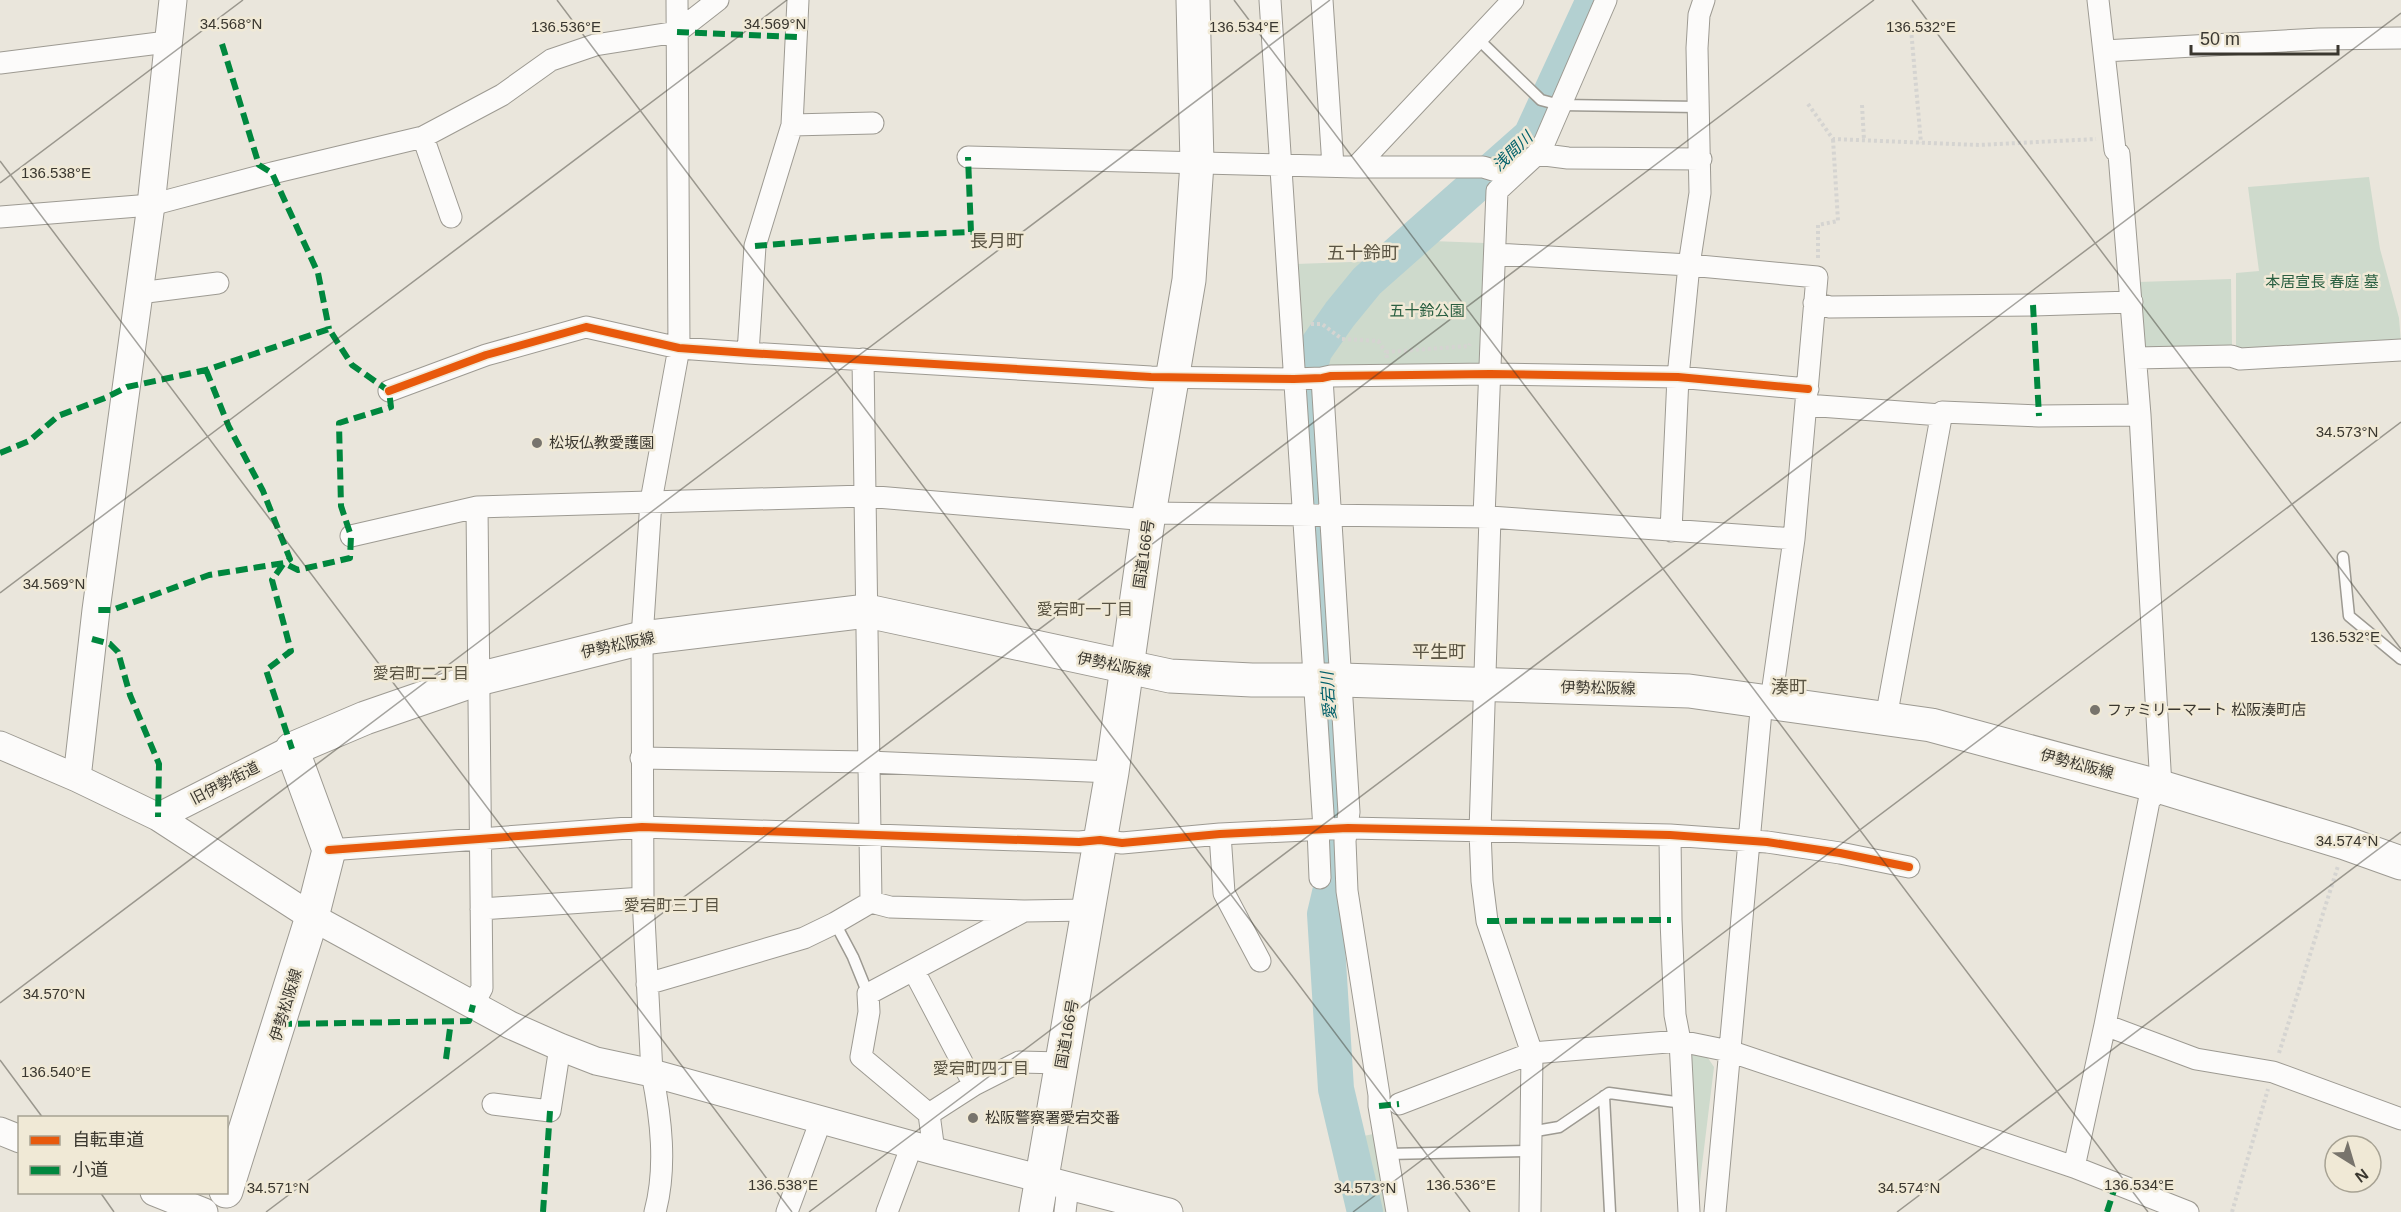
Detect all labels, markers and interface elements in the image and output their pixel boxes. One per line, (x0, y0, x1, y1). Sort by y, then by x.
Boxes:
text: 34.568°N (200, 15, 262, 32)
text: 34.569°N (744, 15, 806, 32)
text: 136.536°E (531, 18, 601, 35)
text: 136.534°E (1209, 18, 1279, 35)
text: 136.532°E (1886, 18, 1956, 35)
scale bar (2191, 18, 2338, 56)
text: 50 m (2200, 29, 2240, 49)
water label: 浅間川 (1489, 127, 1537, 174)
text: 136.538°E (21, 164, 91, 181)
district label: 長月町 (970, 231, 1024, 251)
district label: 五十鈴町 (1327, 243, 1399, 263)
park label: 本居宣長 春庭 墓 (2265, 273, 2379, 290)
park label: 五十鈴公園 (1389, 302, 1465, 319)
text: 34.573°N (2316, 423, 2378, 440)
place label: 松坂仏教愛護園 (549, 434, 654, 451)
marker: 松坂仏教愛護園 (530, 436, 544, 450)
street label: 国道166号 (1130, 518, 1157, 590)
text: 34.569°N (23, 575, 85, 592)
district label: 愛宕町一丁目 (1037, 601, 1133, 618)
street label: 伊勢松阪線 (579, 628, 656, 661)
text: 136.532°E (2310, 628, 2380, 645)
district label: 平生町 (1412, 642, 1466, 662)
street label: 伊勢松阪線 (1076, 649, 1153, 680)
district label: 愛宕町二丁目 (373, 665, 469, 682)
water label: 愛宕川 (1318, 669, 1339, 721)
district label: 湊町 (1771, 677, 1807, 697)
street label: 伊勢松阪線 (1560, 678, 1636, 697)
place label: ファミリーマート 松阪湊町店 (2107, 701, 2306, 718)
marker: ファミリーマート 松阪湊町店 (2088, 703, 2102, 717)
street label: 伊勢松阪線 (2039, 746, 2116, 781)
street label: 旧伊勢街道 (187, 758, 262, 807)
text: 34.574°N (2316, 832, 2378, 849)
district label: 愛宕町三丁目 (624, 897, 720, 914)
street label: 伊勢松阪線 (266, 966, 305, 1043)
text: 34.570°N (23, 985, 85, 1002)
street label: 国道166号 (1052, 998, 1081, 1070)
district label: 愛宕町四丁目 (933, 1060, 1029, 1077)
text: 136.540°E (21, 1063, 91, 1080)
place label: 松阪警察署愛宕交番 (985, 1109, 1120, 1126)
marker: 松阪警察署愛宕交番 (966, 1111, 980, 1125)
legend (18, 1116, 228, 1194)
text: 自転車道 (72, 1130, 144, 1150)
north arrow (2323, 1134, 2383, 1194)
text: 小道 (72, 1160, 108, 1180)
text: N (2352, 1165, 2371, 1186)
text: 136.538°E (748, 1176, 818, 1193)
text: 136.536°E (1426, 1176, 1496, 1193)
text: 136.534°E (2104, 1176, 2174, 1193)
text: 34.571°N (247, 1179, 309, 1196)
text: 34.573°N (1334, 1179, 1396, 1196)
text: 34.574°N (1878, 1179, 1940, 1196)

